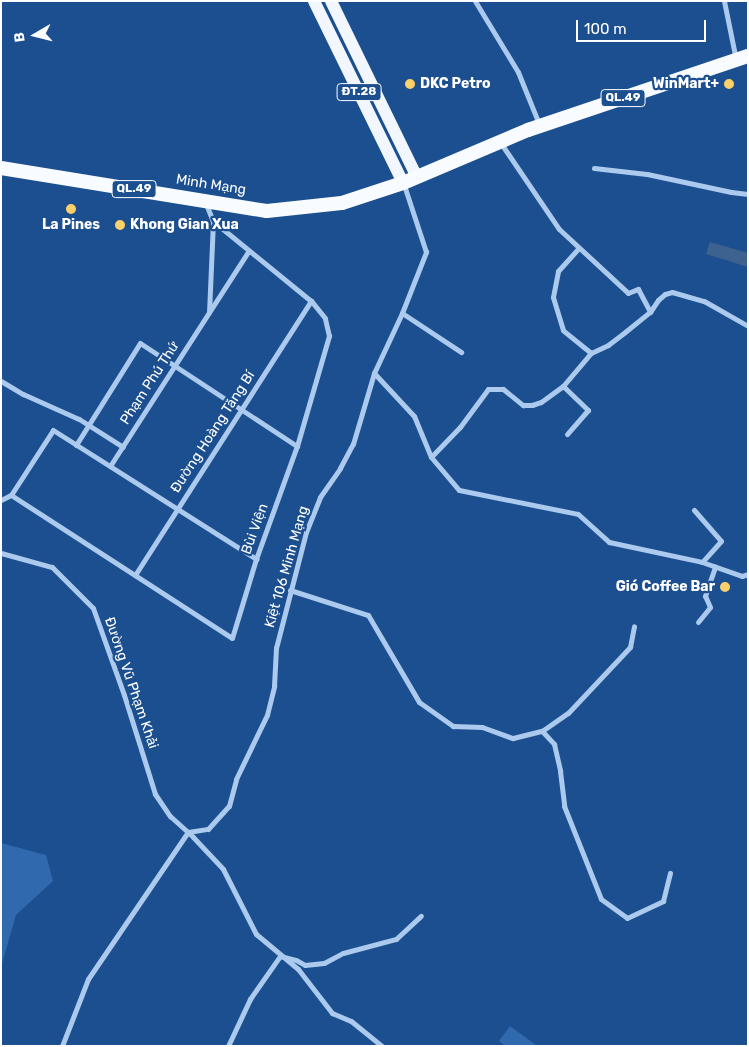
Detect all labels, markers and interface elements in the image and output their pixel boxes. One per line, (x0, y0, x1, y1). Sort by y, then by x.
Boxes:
north arrow (10, 10, 60, 60)
scale bar (579, 10, 709, 42)
text: 100 m (584, 20, 626, 38)
text: B (11, 31, 29, 43)
place label: DKC Petro (420, 76, 491, 92)
place label: WinMart+ (653, 76, 719, 92)
marker: DKC Petro (404, 78, 416, 90)
marker: WinMart+ (723, 78, 735, 90)
road number: ĐT.28 (336, 82, 382, 101)
road number: QL.49 (600, 89, 646, 108)
street label: Minh Mạng (175, 171, 247, 199)
road number: QL.49 (112, 180, 156, 198)
marker: La Pines (65, 203, 77, 215)
place label: La Pines (42, 217, 100, 233)
place label: Khong Gian Xua (130, 217, 239, 233)
marker: Khong Gian Xua (114, 219, 126, 231)
street label: Phạm Phú Thứ (117, 338, 183, 428)
street label: Đường Hoàng Tăng Bí (167, 368, 259, 496)
street label: Bùi Viện (238, 501, 272, 557)
street label: Kiệt 106 Minh Mạng (262, 504, 312, 630)
place label: Gió Coffee Bar (616, 579, 715, 595)
marker: Gió Coffee Bar (719, 581, 731, 593)
street label: Đường Vũ Phạm Khải (101, 615, 161, 751)

